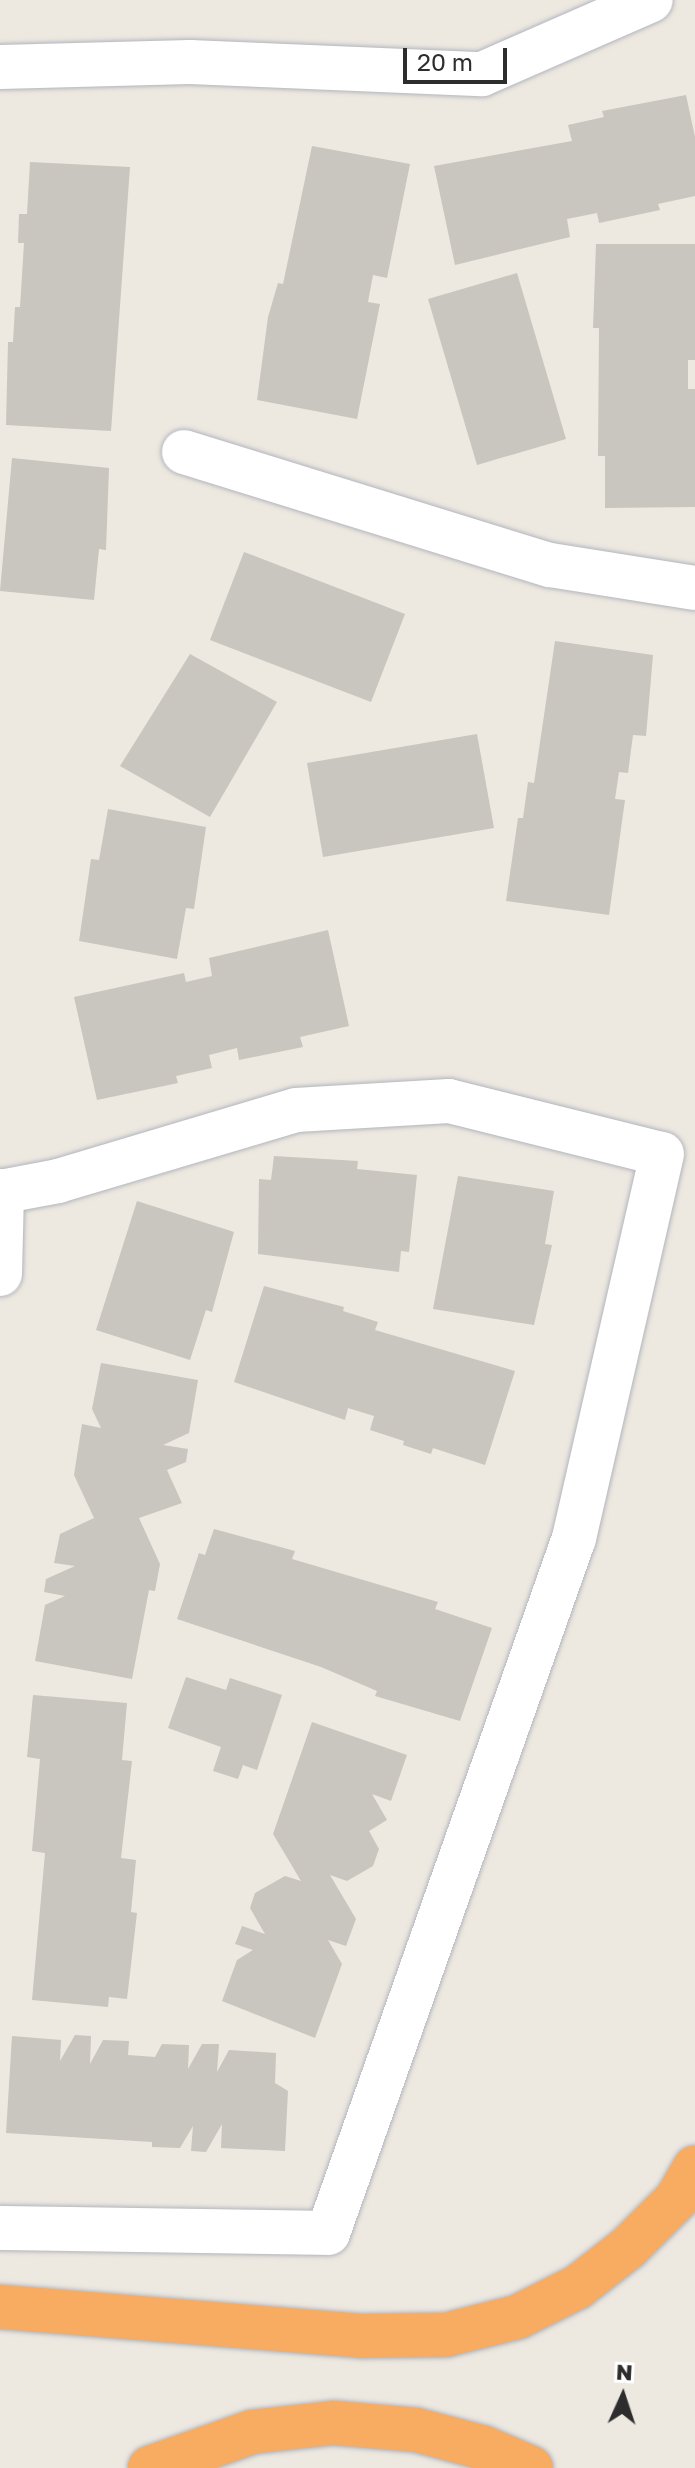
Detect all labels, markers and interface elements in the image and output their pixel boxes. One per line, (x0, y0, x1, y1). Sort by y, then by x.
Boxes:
scale bar (407, 32, 511, 82)
text: 20 m (417, 47, 473, 76)
north arrow (583, 2356, 663, 2436)
text: N (615, 2358, 633, 2385)

